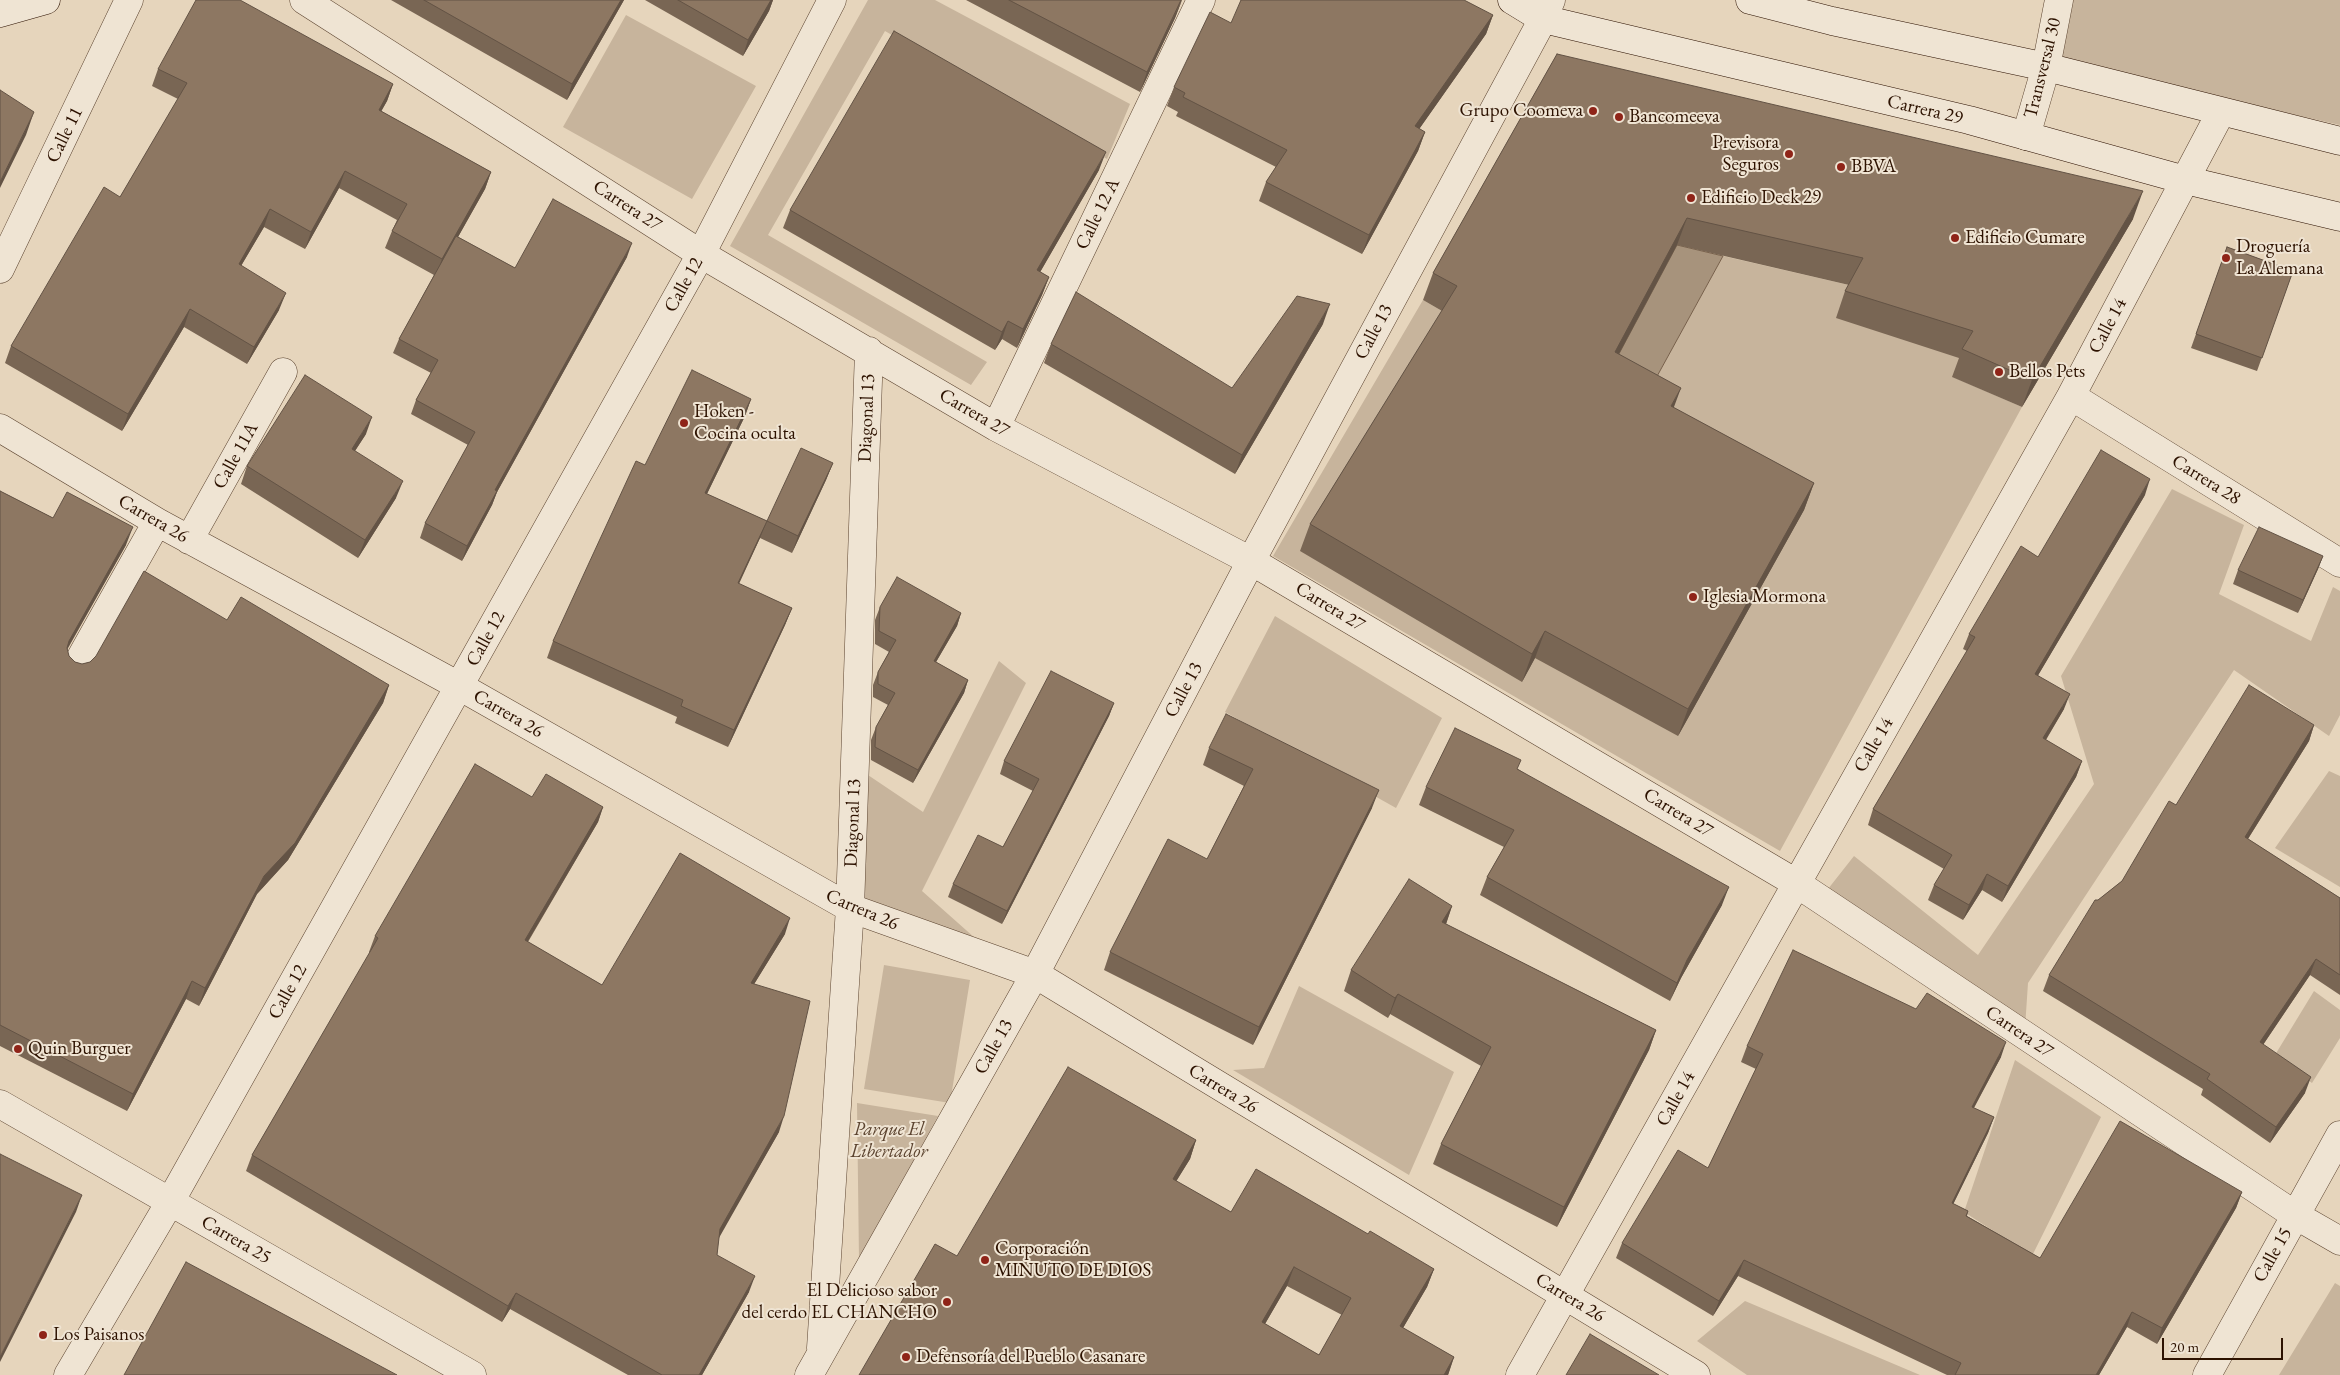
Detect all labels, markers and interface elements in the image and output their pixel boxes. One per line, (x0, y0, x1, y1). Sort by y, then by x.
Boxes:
street label: Transversal 30 (2019, 15, 2067, 121)
street label: Carrera 29 (1885, 90, 1965, 130)
place label: Grupo Coomeva (1460, 100, 1583, 122)
street label: Calle 11 (42, 103, 88, 167)
marker: Grupo Coomeva (1587, 105, 1599, 117)
place label: Bancomeeva (1629, 106, 1720, 128)
marker: Bancomeeva (1613, 111, 1625, 123)
place label: Previsora Seguros (1712, 132, 1779, 176)
marker: Previsora Seguros (1783, 148, 1795, 160)
place label: BBVA (1851, 156, 1896, 178)
marker: BBVA (1835, 161, 1847, 173)
street label: Carrera 27 (588, 175, 666, 237)
street label: Calle 12 A (1071, 175, 1125, 253)
place label: Edificio Deck 29 (1701, 187, 1821, 209)
marker: Edificio Deck 29 (1685, 192, 1697, 204)
place label: Edificio Cumare (1965, 227, 2085, 249)
marker: Edificio Cumare (1949, 232, 1961, 244)
place label: Droguería La Alemana (2236, 236, 2324, 280)
marker: Droguería La Alemana (2220, 252, 2232, 264)
street label: Calle 12 (660, 253, 708, 317)
street label: Calle 14 (2084, 294, 2132, 358)
street label: Calle 13 (1350, 300, 1398, 364)
place label: Bellos Pets (2009, 361, 2085, 383)
marker: Bellos Pets (1993, 366, 2005, 378)
street label: Diagonal 13 (854, 373, 880, 463)
street label: Carrera 27 (935, 384, 1013, 442)
place label: Hoken - Cocina oculta (694, 401, 796, 445)
marker: Hoken - Cocina oculta (678, 417, 690, 429)
street label: Calle 11A (208, 419, 264, 493)
street label: Carrera 28 (2167, 450, 2245, 510)
street label: Carrera 26 (114, 490, 192, 548)
street label: Carrera 27 (1291, 577, 1369, 637)
place label: Iglesia Mormona (1703, 586, 1826, 608)
marker: Iglesia Mormona (1687, 591, 1699, 603)
street label: Calle 12 (462, 607, 510, 671)
street label: Calle 13 (1160, 658, 1208, 722)
street label: Carrera 26 (469, 685, 547, 743)
street label: Calle 14 (1849, 713, 1899, 777)
street label: Diagonal 13 (840, 778, 866, 868)
street label: Carrera 27 (1639, 783, 1717, 843)
street label: Carrera 26 (822, 884, 902, 936)
street label: Calle 12 (264, 960, 312, 1024)
street label: Carrera 27 (1981, 1001, 2057, 1063)
street label: Calle 13 (970, 1015, 1018, 1079)
place label: Quin Burguer (28, 1038, 131, 1060)
marker: Quin Burguer (12, 1043, 24, 1055)
street label: Carrera 26 (1184, 1059, 1262, 1119)
street label: Calle 14 (1652, 1067, 1700, 1131)
park label: Parque El Libertador (850, 1119, 928, 1163)
street label: Carrera 25 (197, 1211, 275, 1269)
street label: Calle 15 (2249, 1223, 2297, 1287)
place label: Corporación MINUTO DE DIOS (995, 1238, 1151, 1282)
marker: Corporación MINUTO DE DIOS (979, 1254, 991, 1266)
street label: Carrera 26 (1531, 1268, 1609, 1328)
place label: El Delicioso sabor del cerdo EL CHANCHO (742, 1280, 937, 1324)
marker: El Delicioso sabor del cerdo EL CHANCHO (941, 1296, 953, 1308)
place label: Los Paisanos (53, 1324, 145, 1346)
scale bar (2165, 1328, 2286, 1360)
marker: Los Paisanos (37, 1329, 49, 1341)
text: 20 m (2170, 1337, 2199, 1356)
place label: Defensoría del Pueblo Casanare (916, 1346, 1145, 1368)
marker: Defensoría del Pueblo Casanare (900, 1351, 912, 1363)

